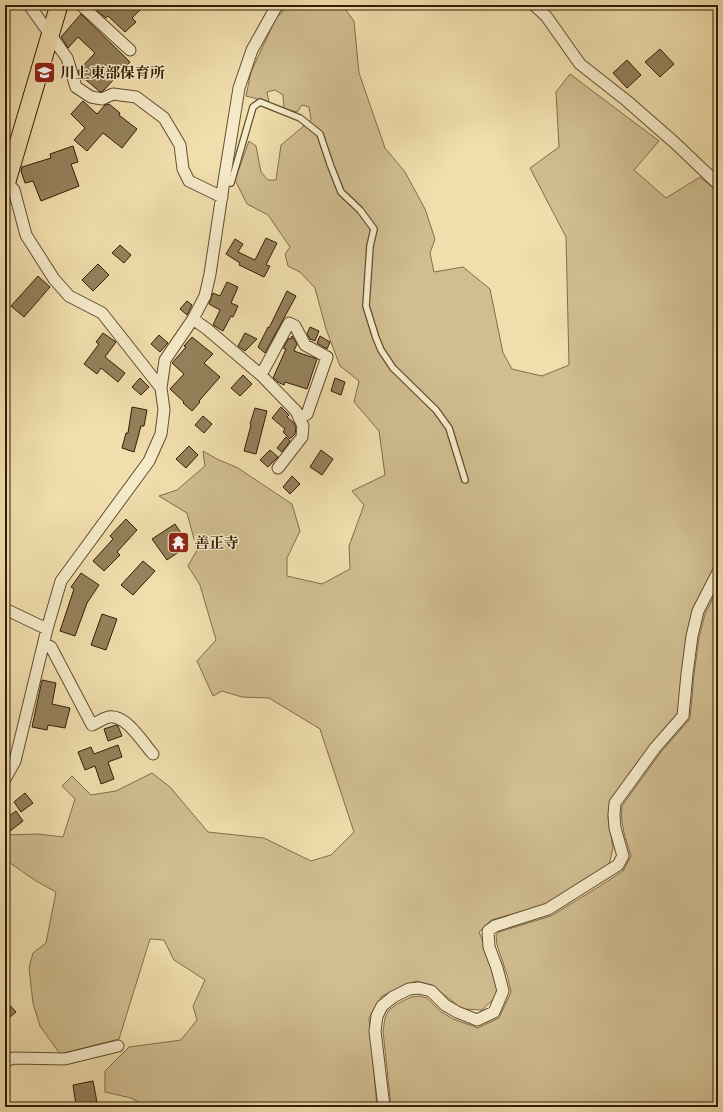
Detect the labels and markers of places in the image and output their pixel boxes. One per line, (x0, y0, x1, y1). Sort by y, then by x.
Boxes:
school or university icon: 川上東部保育所 (31, 60, 57, 86)
place label: 川上東部保育所 (60, 64, 165, 83)
temple icon: 善正寺 (166, 530, 192, 556)
place label: 善正寺 (194, 534, 239, 553)

